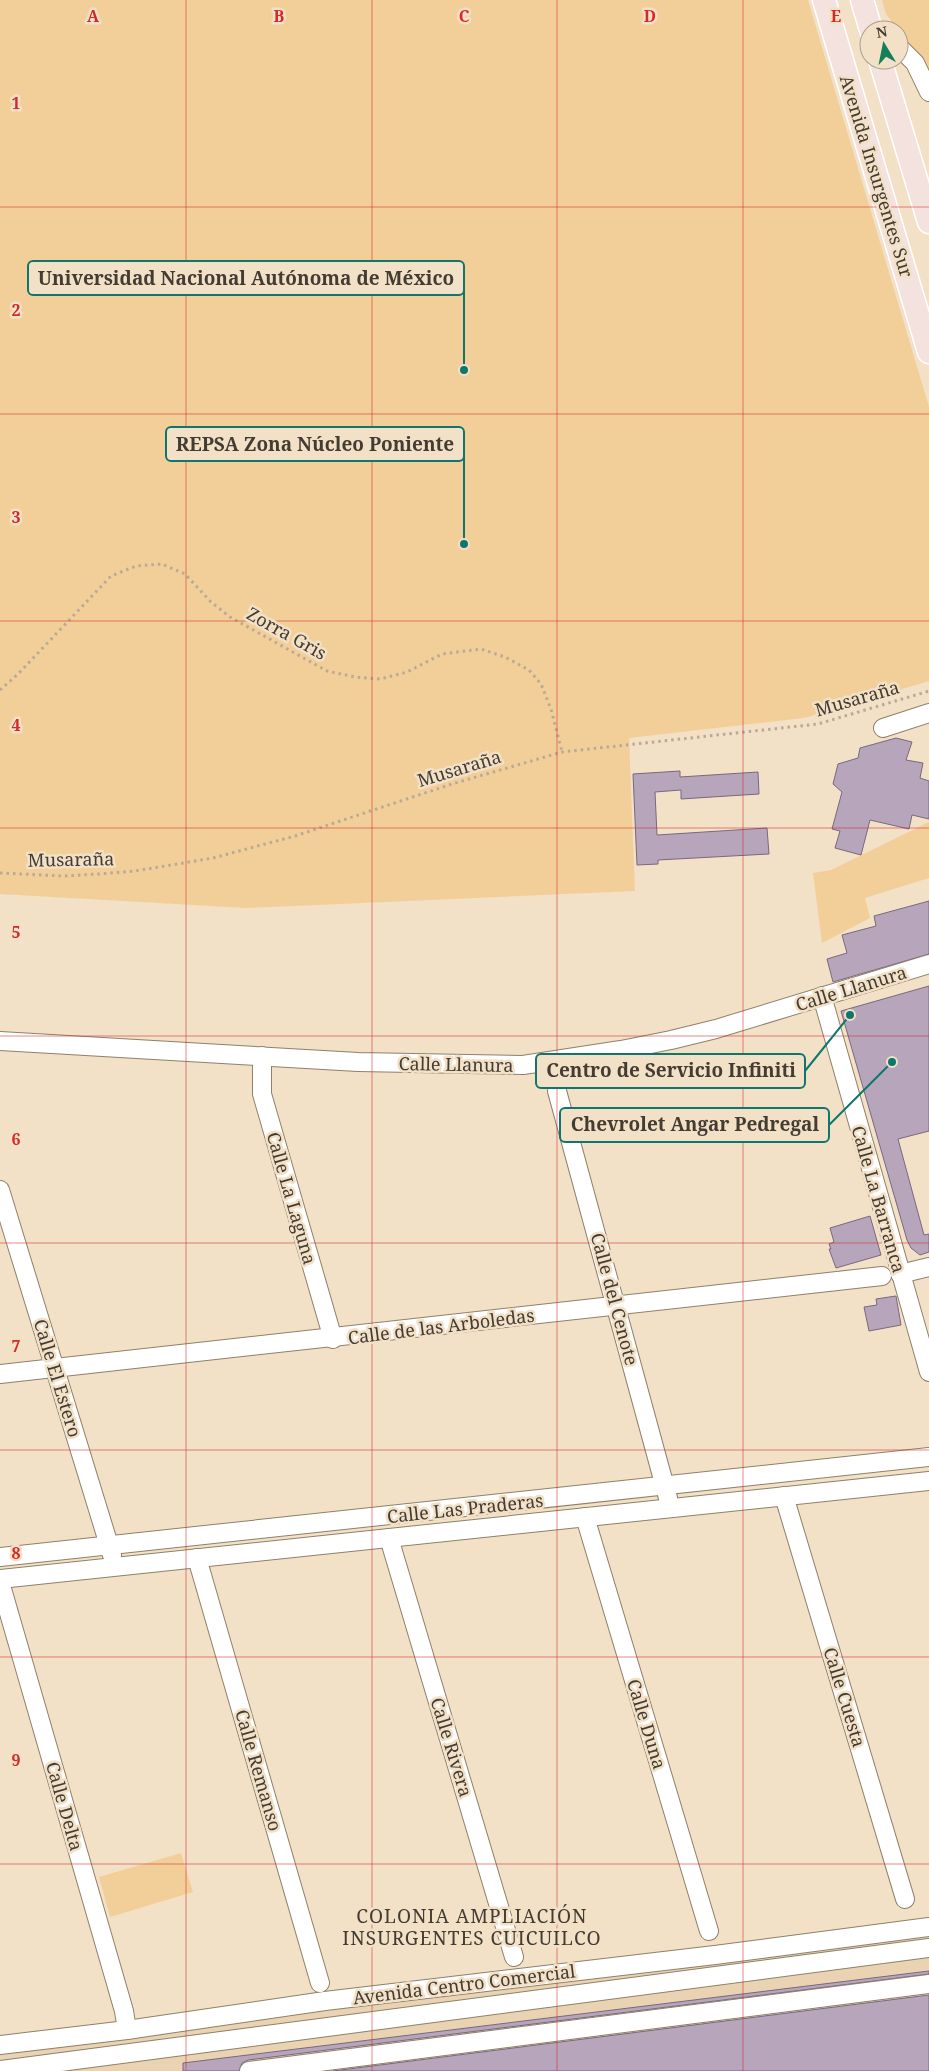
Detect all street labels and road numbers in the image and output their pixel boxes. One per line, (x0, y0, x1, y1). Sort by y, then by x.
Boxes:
street label: Avenida Insurgentes Sur (835, 72, 919, 281)
street label: Zorra Gris (243, 601, 331, 665)
street label: Musaraña (812, 675, 902, 721)
street label: Musaraña (414, 744, 504, 792)
street label: Musaraña (28, 846, 114, 872)
street label: Calle Llanura (793, 960, 909, 1016)
street label: Calle Llanura (398, 1051, 514, 1077)
street label: Calle La Barranca (847, 1123, 911, 1275)
street label: Calle La Laguna (262, 1129, 322, 1267)
street label: Calle del Cenote (586, 1230, 644, 1368)
street label: Calle de las Arboledas (346, 1303, 536, 1349)
street label: Calle El Estero (29, 1316, 87, 1440)
street label: Calle Las Praderas (386, 1488, 544, 1528)
street label: Calle Cuesta (818, 1644, 872, 1750)
street label: Calle Duna (622, 1676, 672, 1772)
street label: Calle Rivera (426, 1694, 478, 1800)
street label: Calle Remanso (230, 1706, 288, 1834)
street label: Calle Delta (41, 1759, 89, 1853)
street label: Avenida Centro Comercial (351, 1958, 577, 2010)

